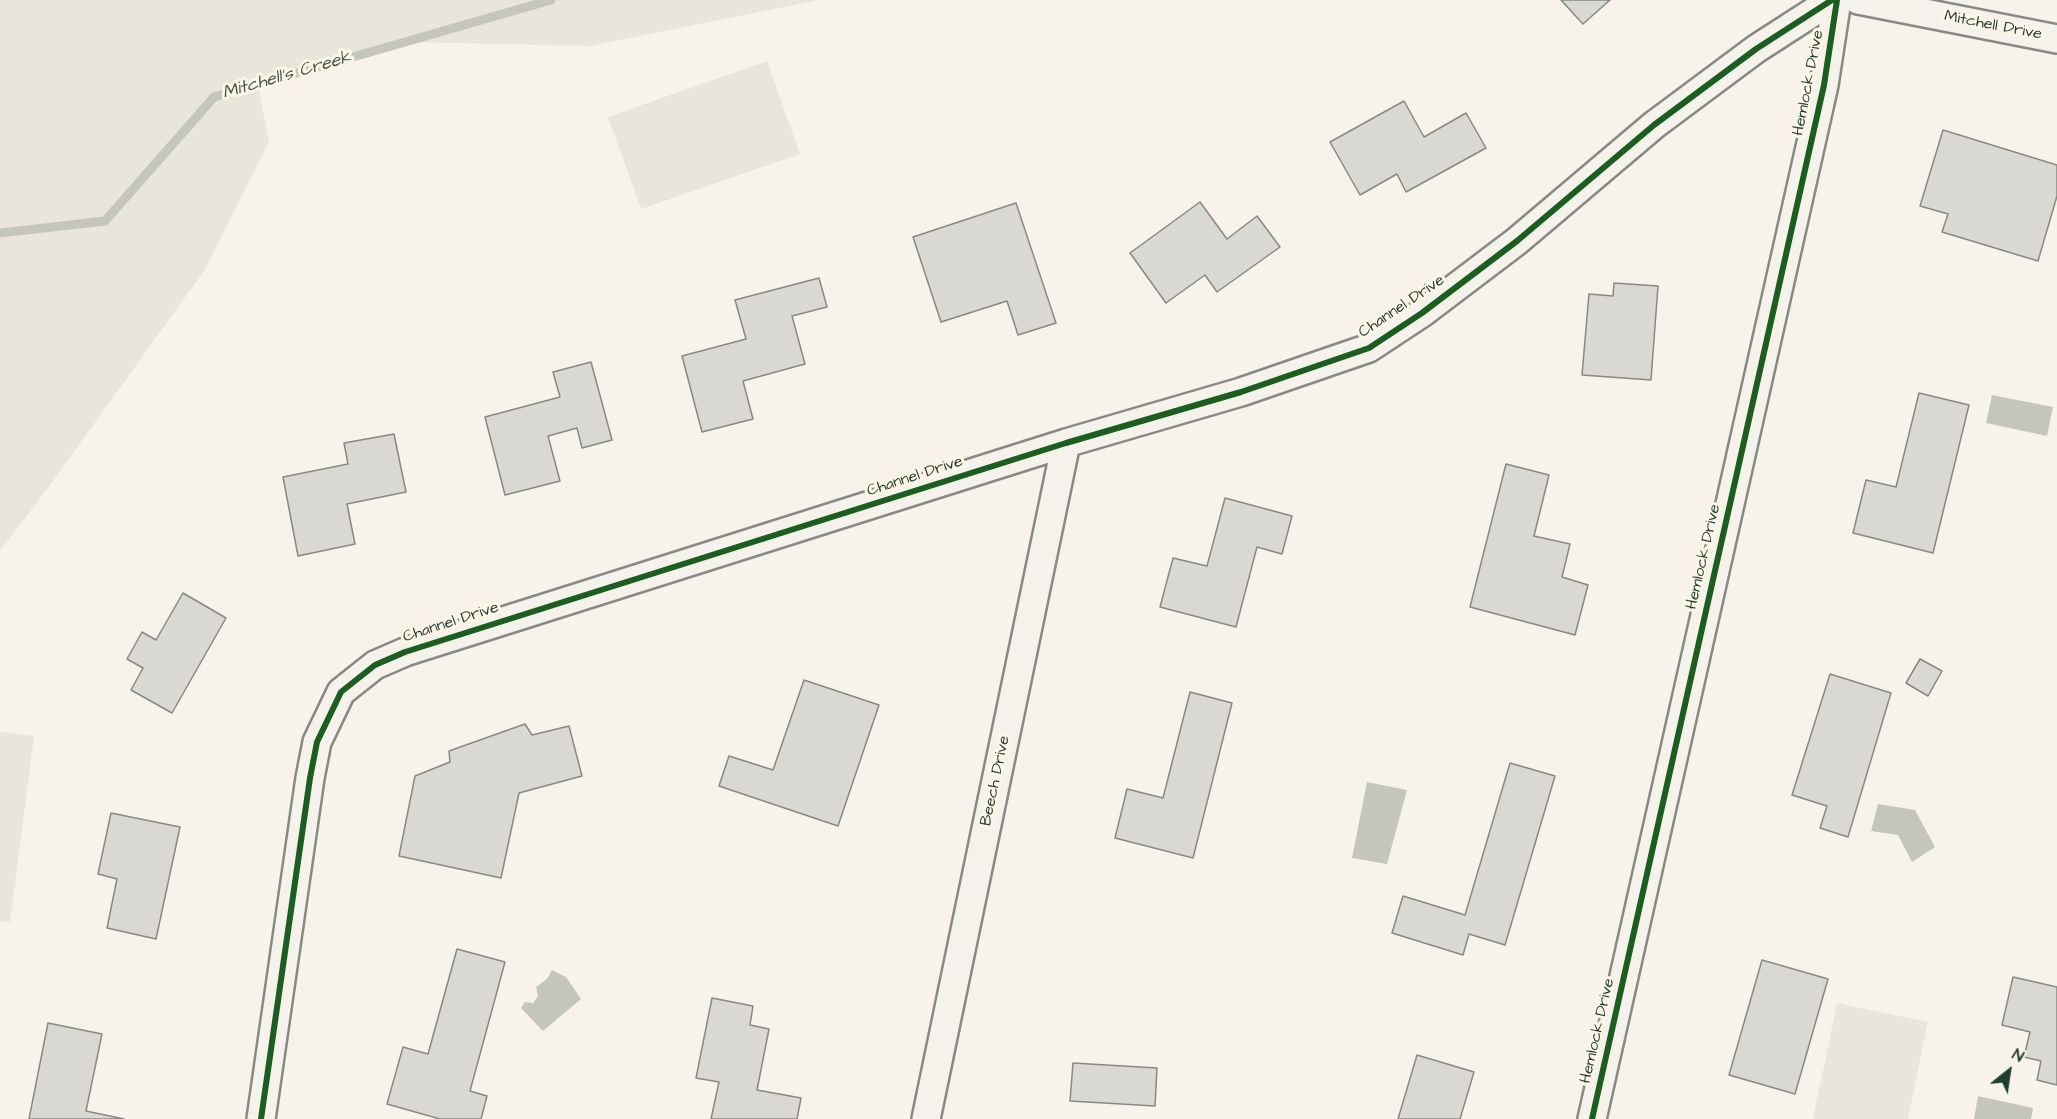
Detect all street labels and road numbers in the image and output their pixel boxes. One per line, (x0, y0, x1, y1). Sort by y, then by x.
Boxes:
street label: Mitchell Drive (1943, 7, 2043, 45)
street label: Hemlock Drive (1789, 29, 1829, 137)
street label: Channel Drive (1355, 271, 1449, 343)
street label: Channel Drive (865, 452, 965, 502)
street label: Hemlock Drive (1683, 503, 1725, 611)
street label: Channel Drive (401, 598, 501, 648)
street label: Beech Drive (977, 734, 1015, 828)
street label: Hemlock Drive (1577, 977, 1619, 1085)

